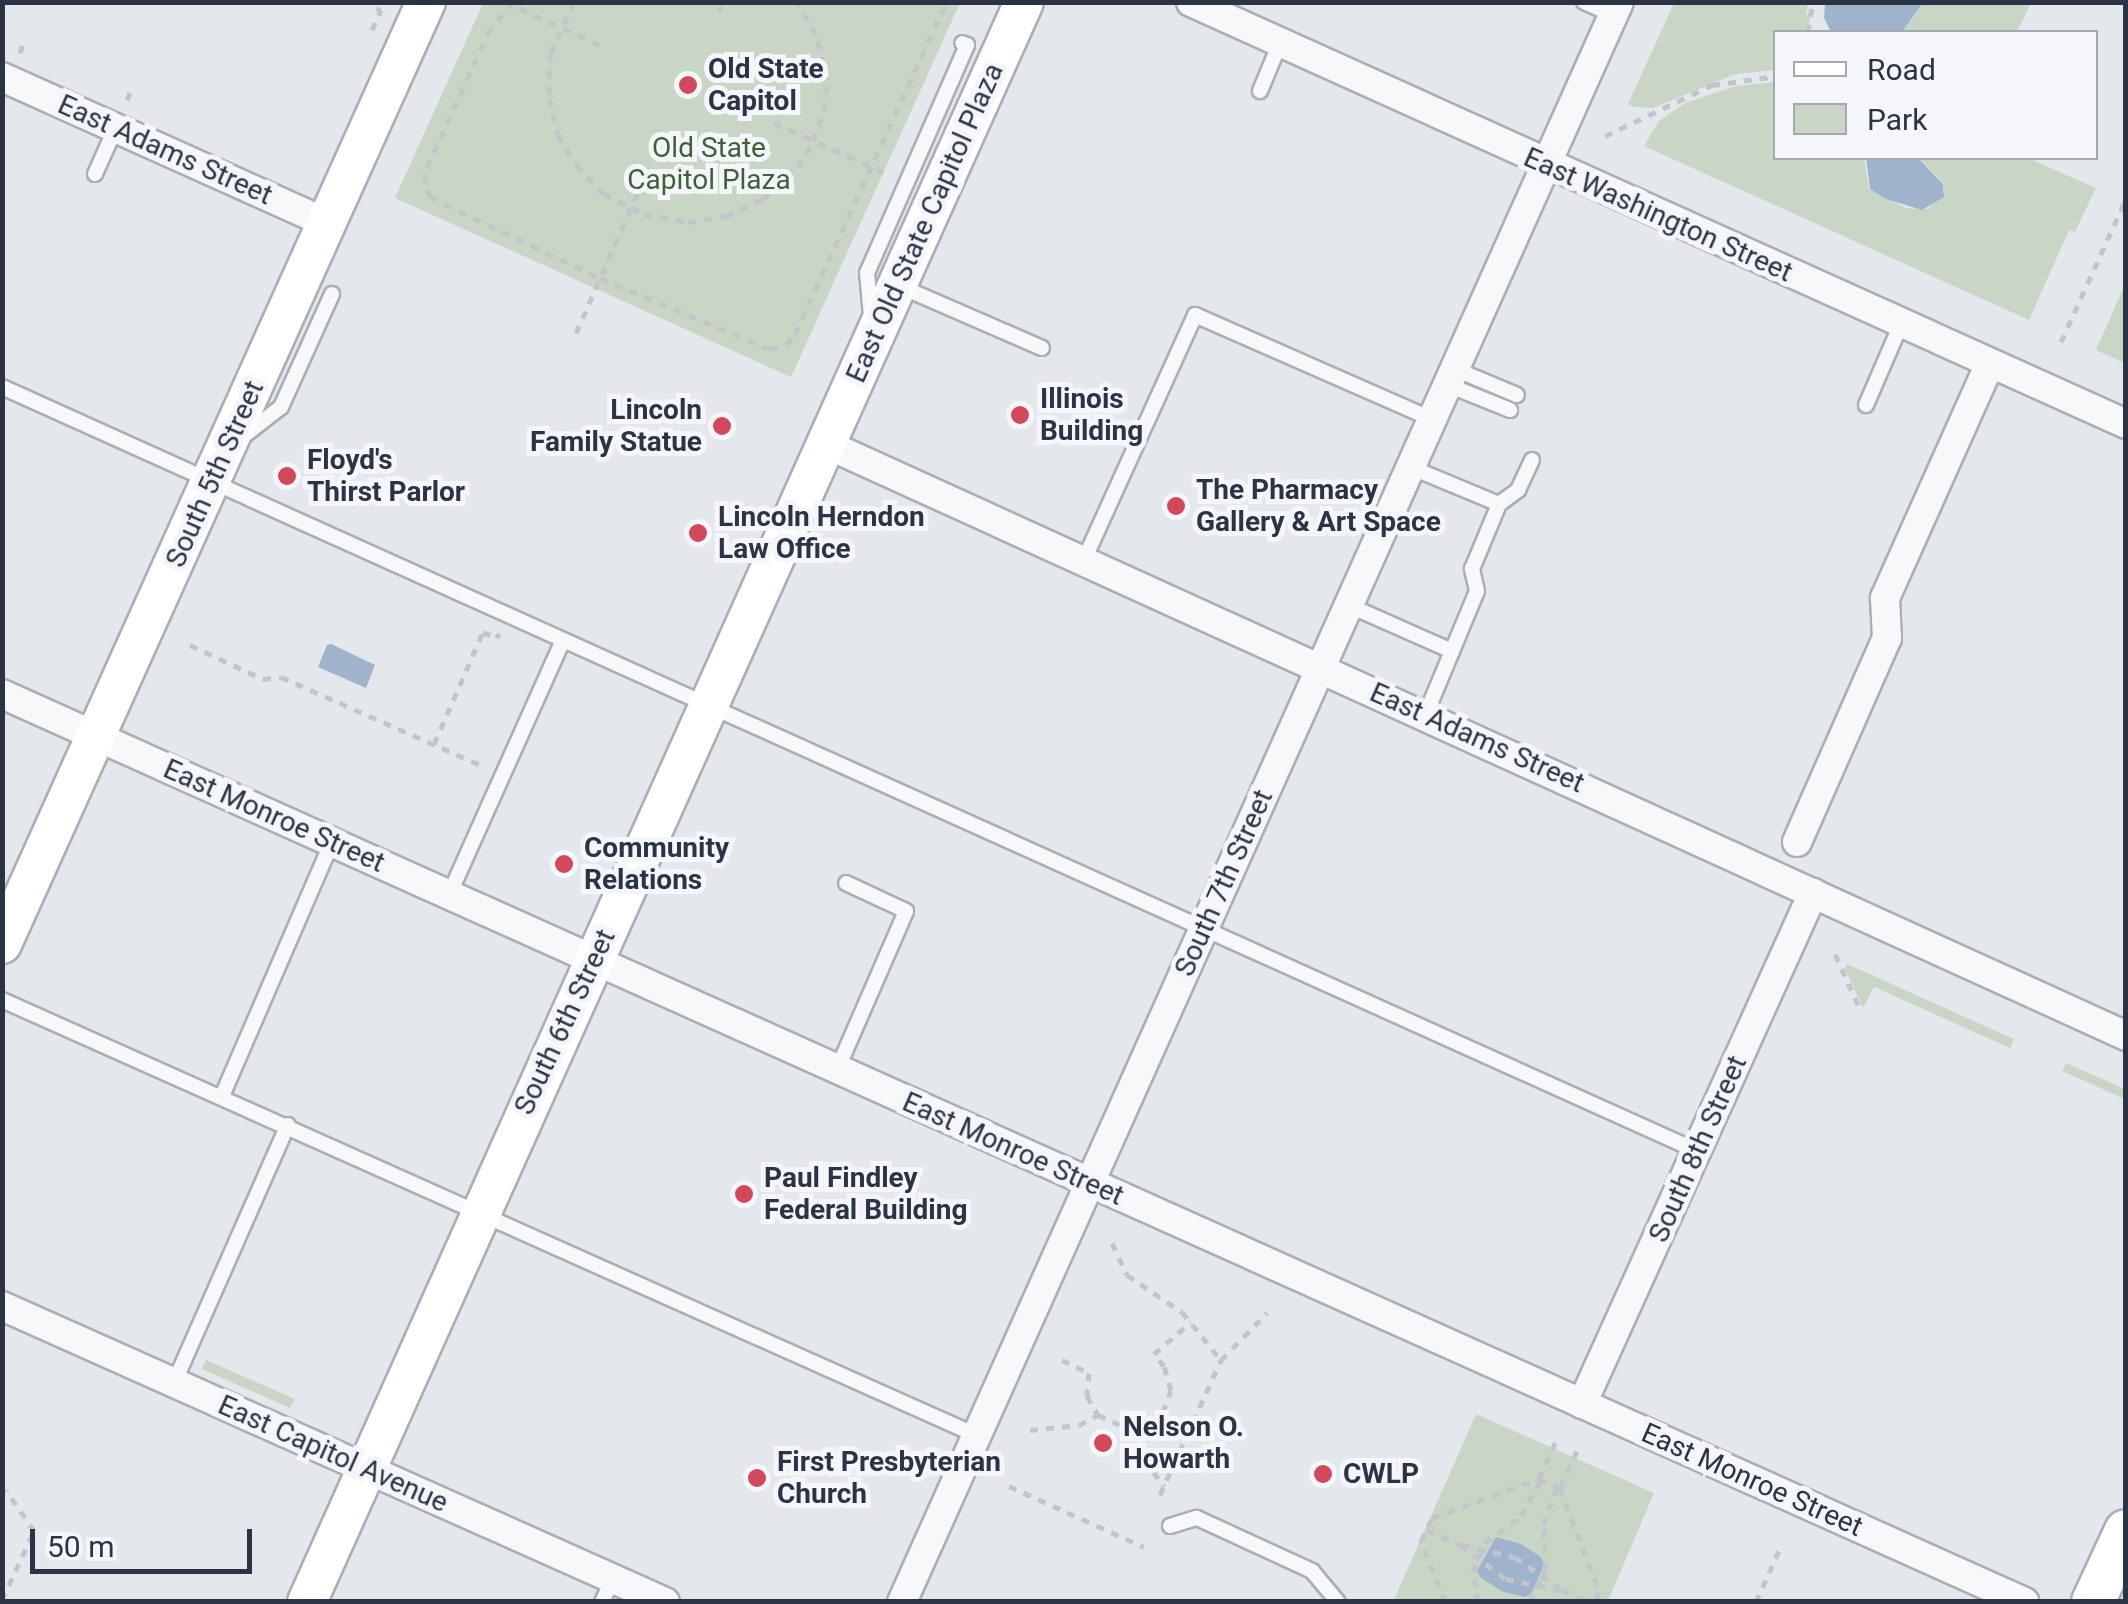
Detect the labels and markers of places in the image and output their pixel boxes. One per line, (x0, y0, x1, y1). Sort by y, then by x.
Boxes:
place label: Old State Capitol (708, 52, 824, 118)
marker: Old State Capitol (677, 74, 699, 96)
place label: Illinois Building (1040, 382, 1143, 448)
place label: Lincoln Family Statue (530, 393, 702, 459)
marker: Illinois Building (1009, 404, 1031, 426)
marker: Lincoln Family Statue (711, 415, 733, 437)
place label: Floyd's Thirst Parlor (307, 443, 465, 509)
marker: Floyd's Thirst Parlor (276, 465, 298, 487)
place label: The Pharmacy Gallery & Art Space (1196, 473, 1441, 539)
marker: The Pharmacy Gallery & Art Space (1165, 495, 1187, 517)
place label: Lincoln Herndon Law Office (718, 500, 925, 566)
marker: Lincoln Herndon Law Office (687, 522, 709, 544)
place label: Community Relations (584, 831, 729, 897)
marker: Community Relations (553, 853, 575, 875)
place label: Paul Findley Federal Building (764, 1161, 967, 1227)
marker: Paul Findley Federal Building (733, 1183, 755, 1205)
place label: Nelson O. Howarth (1123, 1410, 1244, 1476)
marker: Nelson O. Howarth (1092, 1432, 1114, 1454)
place label: First Presbyterian Church (777, 1445, 1001, 1511)
place label: CWLP (1343, 1457, 1419, 1491)
marker: CWLP (1312, 1463, 1334, 1485)
marker: First Presbyterian Church (746, 1467, 768, 1489)

